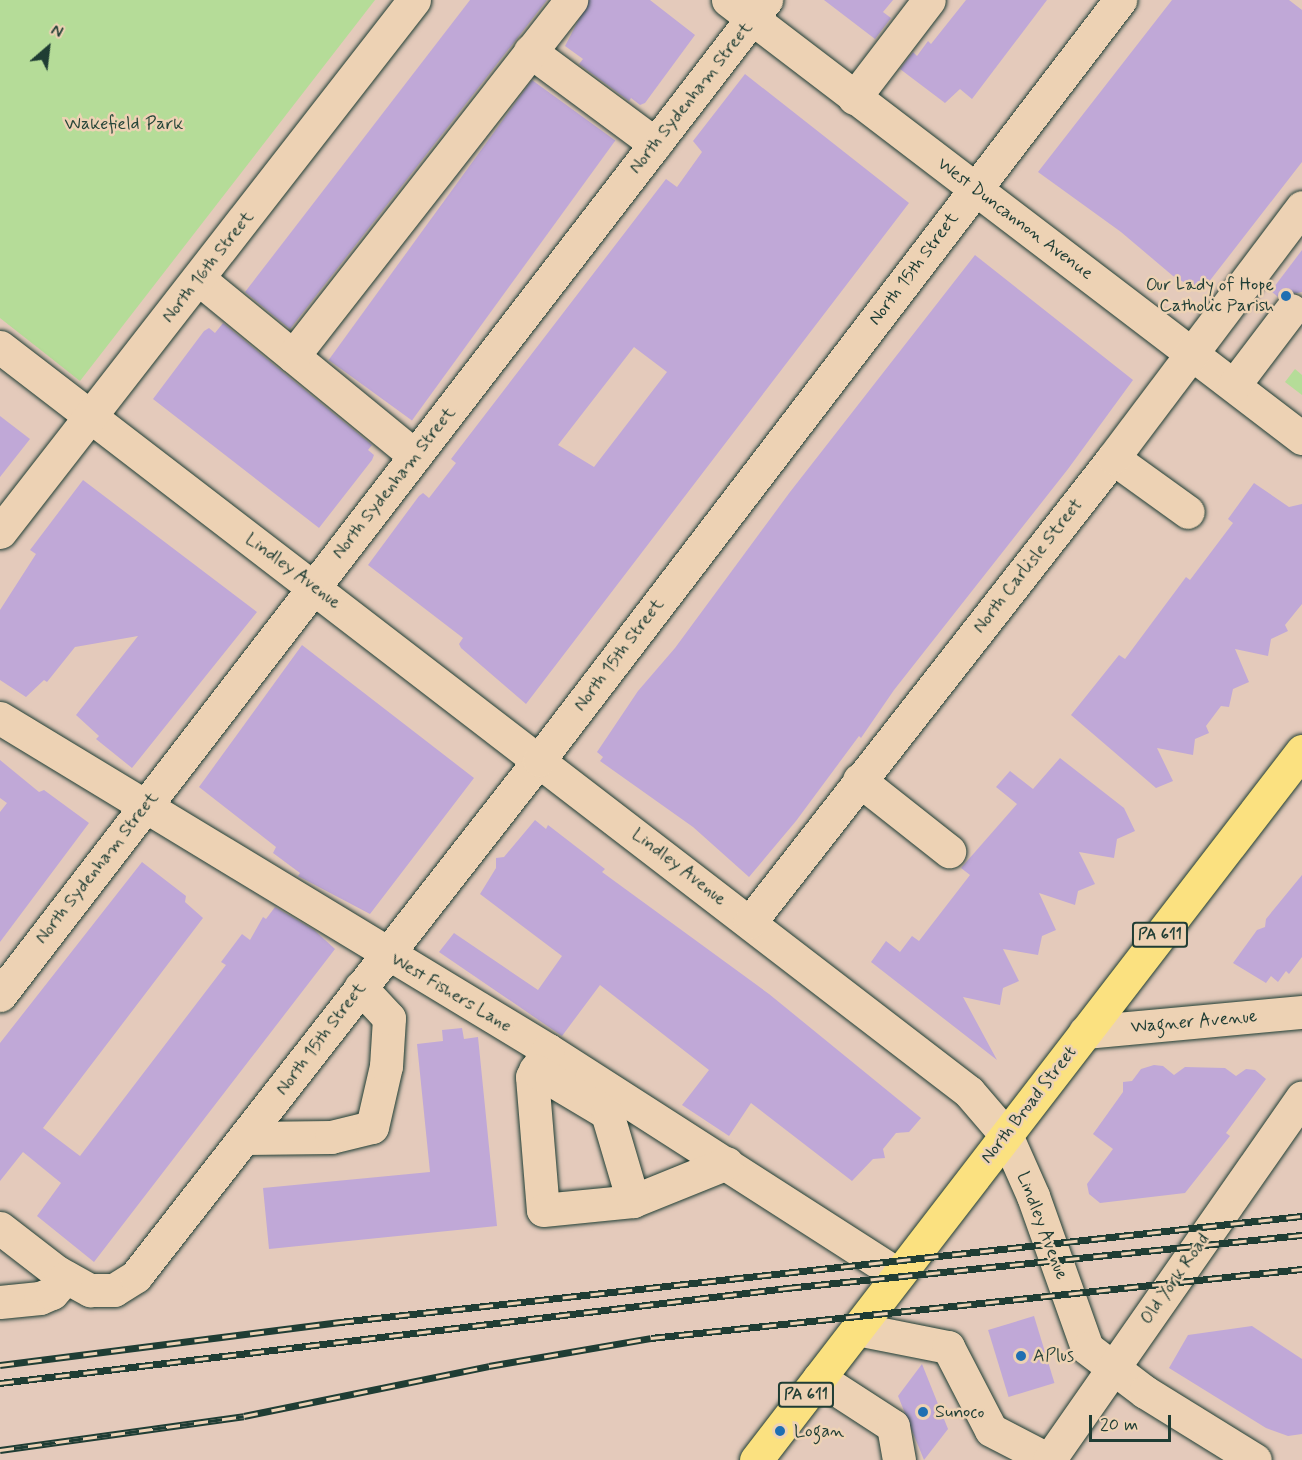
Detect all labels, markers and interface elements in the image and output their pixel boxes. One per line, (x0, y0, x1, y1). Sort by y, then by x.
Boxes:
north arrow (18, 18, 78, 78)
street label: North Sydenham Street (625, 18, 757, 178)
text: N (47, 20, 66, 43)
park label: Wakefield Park (66, 113, 182, 135)
street label: West Duncannon Avenue (933, 153, 1097, 285)
street label: North 16th Street (158, 207, 258, 327)
street label: North 15th Street (865, 208, 963, 330)
place label: Our Lady of Hope Catholic Parish (1146, 275, 1274, 318)
marker: Our Lady of Hope Catholic Parish (1279, 289, 1293, 303)
street label: North Sydenham Street (328, 403, 460, 563)
street label: North Carlisle Street (969, 495, 1087, 637)
street label: Lindley Avenue (239, 527, 347, 615)
street label: North 15th Street (570, 594, 668, 716)
street label: North Sydenham Street (31, 788, 163, 948)
street label: Lindley Avenue (626, 822, 732, 912)
road number: PA 611 (1132, 922, 1188, 948)
street label: West Fishers Lane (386, 948, 516, 1038)
street label: North 15th Street (272, 978, 370, 1100)
street label: Wagner Avenue (1131, 1006, 1257, 1038)
street label: North Broad Street (975, 1041, 1083, 1169)
street label: Lindley Avenue (1011, 1167, 1073, 1285)
street label: Old York Road (1136, 1229, 1214, 1329)
place label: APlus (1033, 1345, 1074, 1367)
marker: APlus (1014, 1349, 1028, 1363)
road number: PA 611 (778, 1382, 834, 1408)
place label: Sunoco (935, 1401, 984, 1423)
scale bar (1092, 1403, 1174, 1441)
marker: Sunoco (916, 1405, 930, 1419)
text: 20 m (1100, 1413, 1138, 1437)
place label: Logan (794, 1420, 844, 1442)
marker: Logan (771, 1422, 789, 1440)

